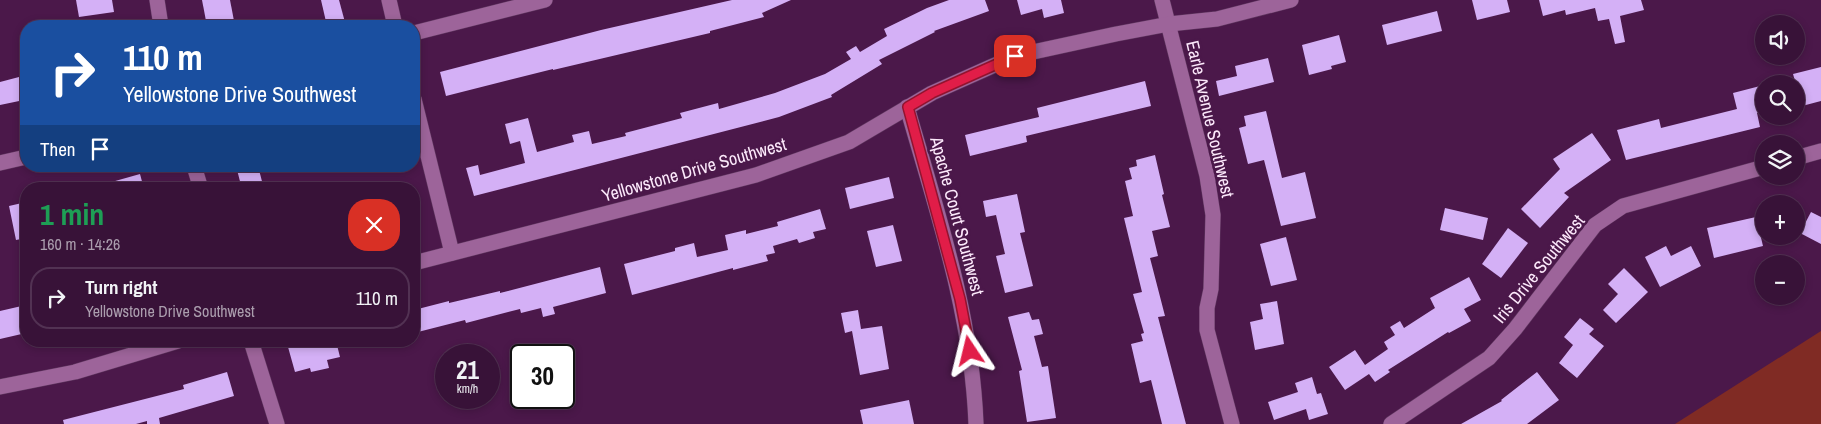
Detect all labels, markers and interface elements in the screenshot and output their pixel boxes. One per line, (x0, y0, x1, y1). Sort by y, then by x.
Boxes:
map controls (1755, 15, 1805, 305)
button: sound (1755, 15, 1805, 65)
text: 110 m (123, 34, 203, 81)
pin (994, 35, 1036, 77)
street label: Earle Avenue Southwest (1180, 38, 1241, 200)
icon: right (40, 40, 105, 105)
icon: arrive (1001, 42, 1029, 70)
button: search (1755, 75, 1805, 125)
text: Yellowstone Drive Southwest (123, 79, 356, 109)
street label: Yellowstone Drive Southwest (599, 131, 789, 208)
street label: Apache Court Southwest (924, 133, 991, 298)
icon: arrive (86, 135, 114, 163)
button: layers (1755, 135, 1805, 185)
text: Then (40, 136, 76, 162)
text: 1 min (40, 194, 104, 234)
button: + (1755, 195, 1805, 245)
button: close (348, 199, 400, 251)
street label: Iris Drive Southwest (1487, 209, 1590, 328)
text: 160 m · 14:26 (40, 233, 120, 255)
button: − (1755, 255, 1805, 305)
text: Turn right (85, 274, 157, 300)
icon: right (42, 284, 70, 312)
text: 110 m (356, 285, 398, 311)
text: Yellowstone Drive Southwest (85, 300, 255, 322)
position arrow (943, 324, 995, 376)
speed limit sign: 30 (510, 344, 575, 409)
text: 21 (456, 353, 479, 387)
text: km/h (457, 381, 478, 397)

